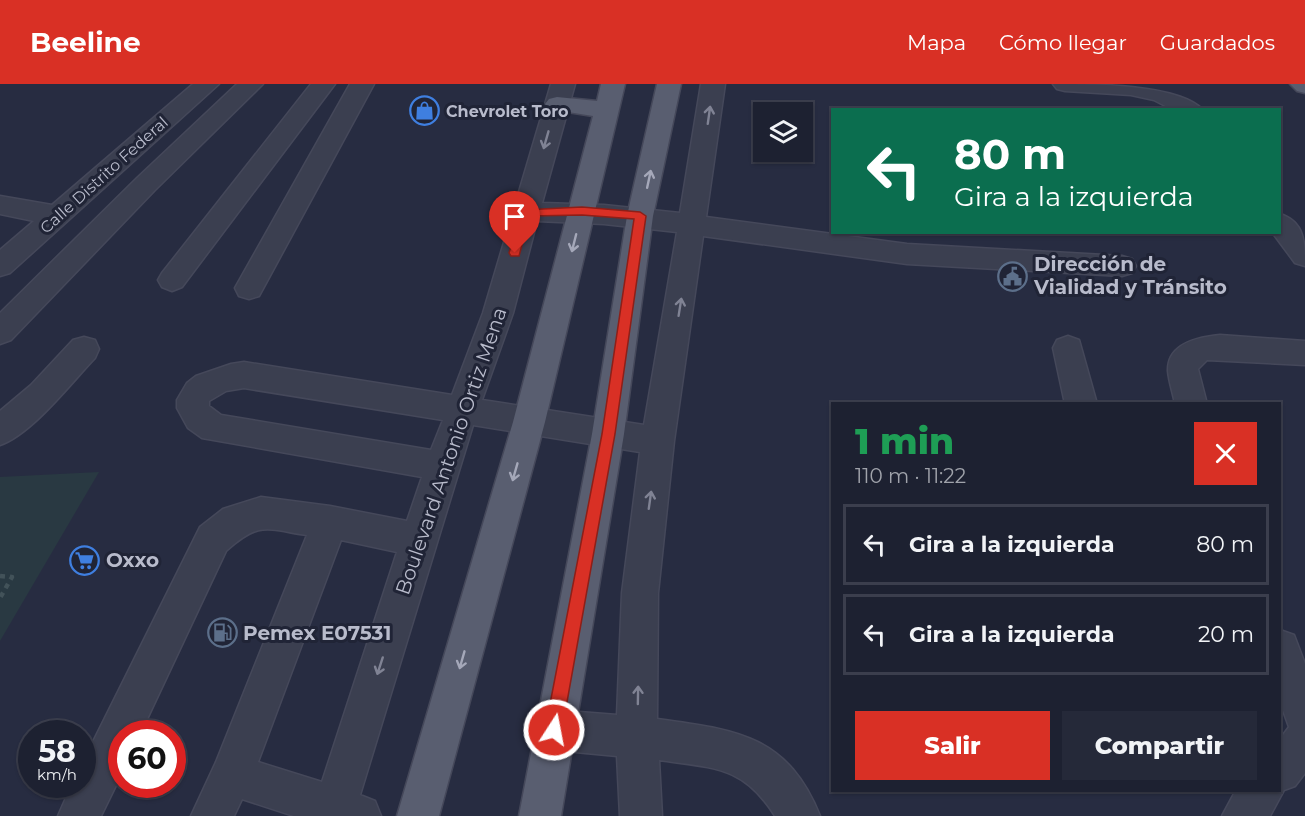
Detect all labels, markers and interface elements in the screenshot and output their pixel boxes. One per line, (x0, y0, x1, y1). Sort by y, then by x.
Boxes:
text: Beeline (30, 25, 141, 59)
text: Mapa (907, 30, 966, 55)
text: Cómo llegar (999, 30, 1127, 55)
text: Guardados (1160, 30, 1275, 55)
shop icon: Chevrolet Toro (409, 95, 441, 127)
place label: Chevrolet Toro (446, 102, 569, 121)
map controls (753, 102, 813, 162)
button: layers (753, 102, 813, 162)
one-way arrow (704, 105, 715, 125)
street label: Calle Distrito Federal (36, 113, 172, 237)
text: 80 m (954, 128, 1066, 180)
one-way arrow (540, 130, 552, 149)
icon: left (855, 132, 933, 210)
one-way arrow (643, 170, 655, 189)
text: Gira a la izquierda (954, 180, 1194, 213)
pin (489, 191, 540, 253)
icon: arrive (498, 200, 531, 233)
one-way arrow (567, 233, 579, 252)
place label: Dirección de Vialidad y Tránsito (1033, 252, 1227, 299)
public building icon: Dirección de Vialidad y Tránsito (997, 260, 1029, 292)
one-way arrow (675, 298, 686, 318)
street label: Boulevard Antonio Ortiz Mena (390, 304, 512, 598)
text: 1 min (855, 419, 954, 463)
button: close (1194, 422, 1257, 485)
one-way arrow (509, 462, 520, 481)
text: 110 m · 11:22 (855, 464, 966, 488)
one-way arrow (645, 491, 656, 511)
icon: left (858, 528, 891, 561)
text: Gira a la izquierda (909, 531, 1115, 558)
text: 80 m (1196, 531, 1254, 558)
supermarket icon: Oxxo (69, 544, 101, 576)
place label: Oxxo (106, 548, 159, 572)
fuel station icon: Pemex E07531 (206, 617, 238, 649)
icon: left (858, 618, 891, 651)
place label: Pemex E07531 (243, 621, 391, 645)
text: Gira a la izquierda (909, 621, 1115, 648)
text: 20 m (1198, 621, 1254, 648)
one-way arrow (456, 650, 467, 669)
one-way arrow (373, 656, 384, 675)
one-way arrow (632, 685, 644, 705)
position arrow (522, 698, 586, 762)
button: Salir (855, 711, 1050, 780)
button: Compartir (1062, 711, 1257, 780)
speed limit sign: 60 (108, 720, 186, 798)
text: 58 (38, 733, 76, 770)
text: km/h (37, 765, 77, 784)

